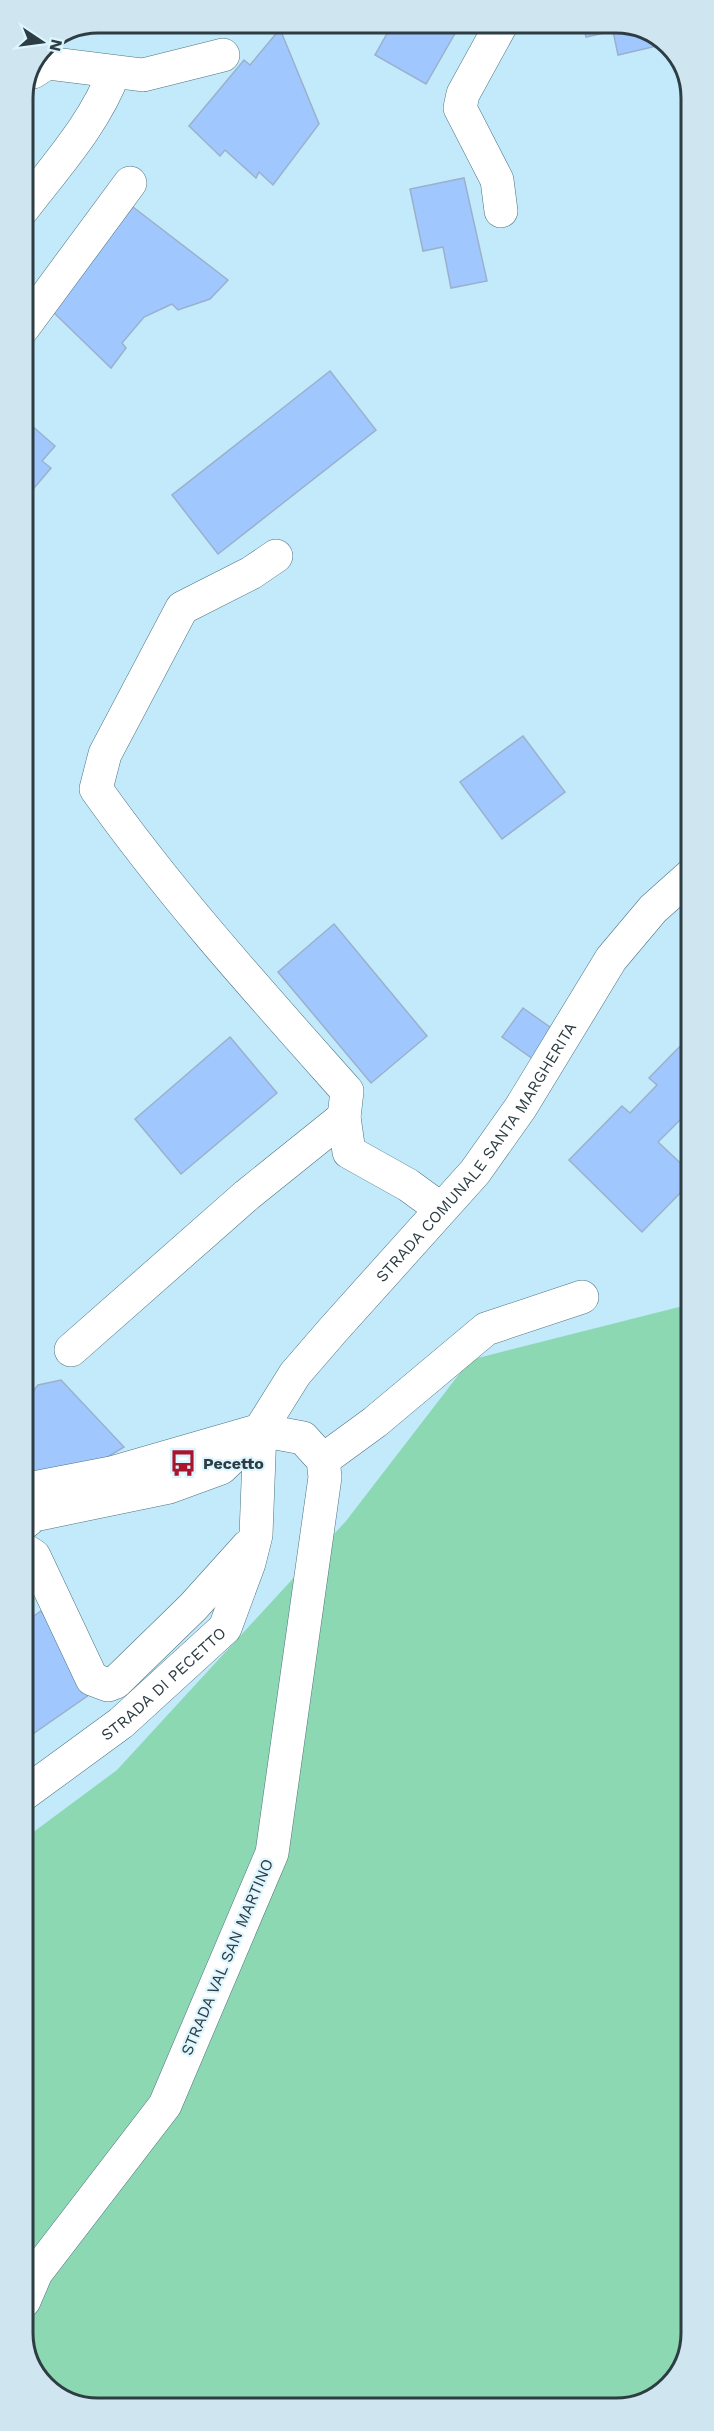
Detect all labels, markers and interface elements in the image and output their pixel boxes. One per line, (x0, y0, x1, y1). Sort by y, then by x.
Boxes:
north arrow (12, 12, 72, 72)
text: N (46, 37, 67, 53)
street label: STRADA COMUNALE SANTA MARGHERITA (372, 1018, 580, 1286)
bus stop icon: Pecetto (168, 1448, 198, 1478)
place label: Pecetto (203, 1454, 264, 1473)
street label: STRADA DI PECETTO (97, 1623, 229, 1744)
street label: STRADA VAL SAN MARTINO (177, 1856, 277, 2058)

